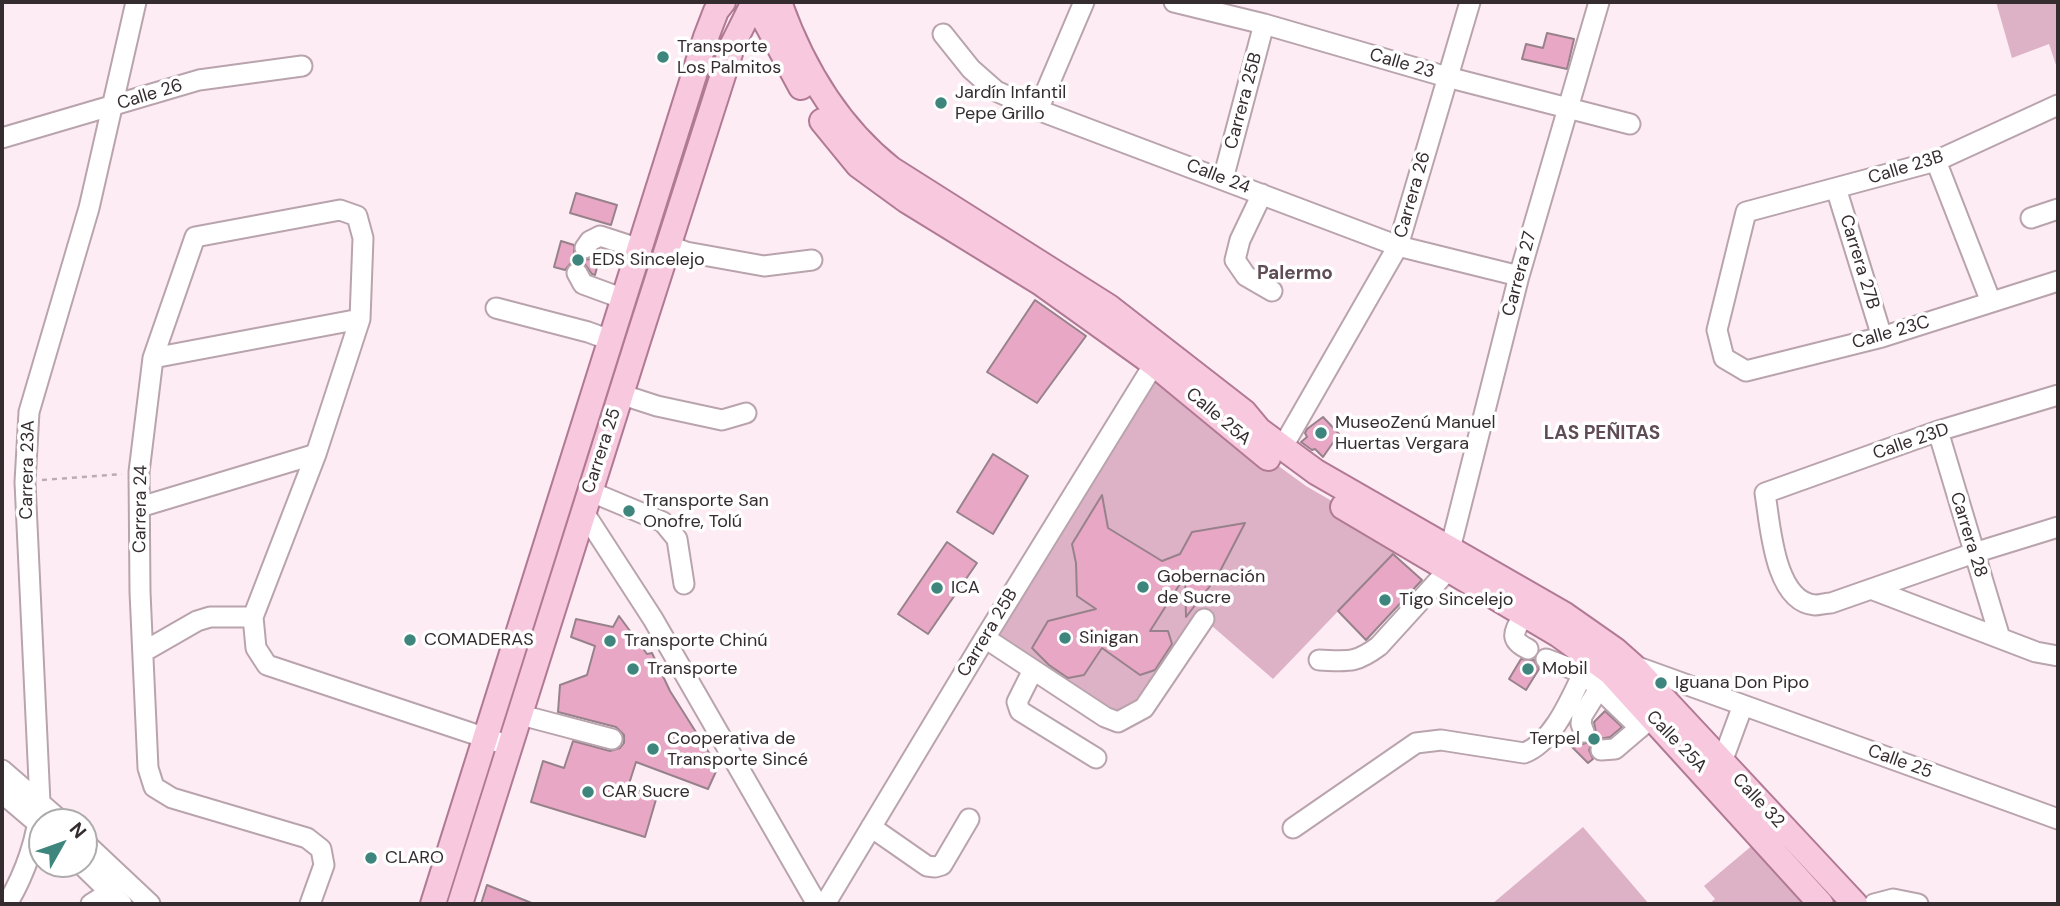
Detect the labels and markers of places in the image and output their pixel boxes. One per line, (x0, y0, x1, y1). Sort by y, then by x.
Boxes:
place label: Transporte Los Palmitos (677, 36, 781, 78)
marker: Transporte Los Palmitos (655, 49, 671, 65)
place label: Jardín Infantil Pepe Grillo (955, 82, 1066, 124)
marker: Jardín Infantil Pepe Grillo (933, 95, 949, 111)
place label: EDS Sincelejo (592, 249, 705, 271)
marker: EDS Sincelejo (570, 252, 586, 268)
place label: MuseoZenú Manuel Huertas Vergara (1335, 412, 1496, 454)
marker: MuseoZenú Manuel Huertas Vergara (1313, 425, 1329, 441)
place label: Transporte San Onofre, Tolú (643, 490, 769, 532)
marker: Transporte San Onofre, Tolú (621, 503, 637, 519)
place label: Gobernación de Sucre (1157, 566, 1265, 608)
place label: ICA (951, 577, 980, 599)
marker: Gobernación de Sucre (1135, 579, 1151, 595)
marker: ICA (929, 580, 945, 596)
place label: Tigo Sincelejo (1399, 589, 1513, 611)
marker: Tigo Sincelejo (1377, 592, 1393, 608)
place label: Sinigan (1079, 627, 1139, 649)
place label: COMADERAS (424, 629, 534, 651)
place label: Transporte Chinú (624, 630, 768, 652)
marker: Sinigan (1057, 630, 1073, 646)
marker: COMADERAS (402, 632, 418, 648)
marker: Transporte Chinú (602, 633, 618, 649)
place label: Transporte (647, 658, 738, 680)
place label: Mobil (1542, 658, 1587, 680)
marker: Transporte (625, 661, 641, 677)
marker: Mobil (1520, 661, 1536, 677)
place label: Iguana Don Pipo (1675, 672, 1809, 694)
marker: Iguana Don Pipo (1653, 675, 1669, 691)
place label: Cooperativa de Transporte Sincé (667, 728, 808, 770)
place label: Terpel (1529, 728, 1580, 750)
marker: Terpel (1586, 731, 1602, 747)
marker: Cooperativa de Transporte Sincé (645, 741, 661, 757)
place label: CAR Sucre (602, 781, 690, 803)
marker: CAR Sucre (580, 784, 596, 800)
place label: CLARO (385, 847, 444, 869)
marker: CLARO (363, 850, 379, 866)

